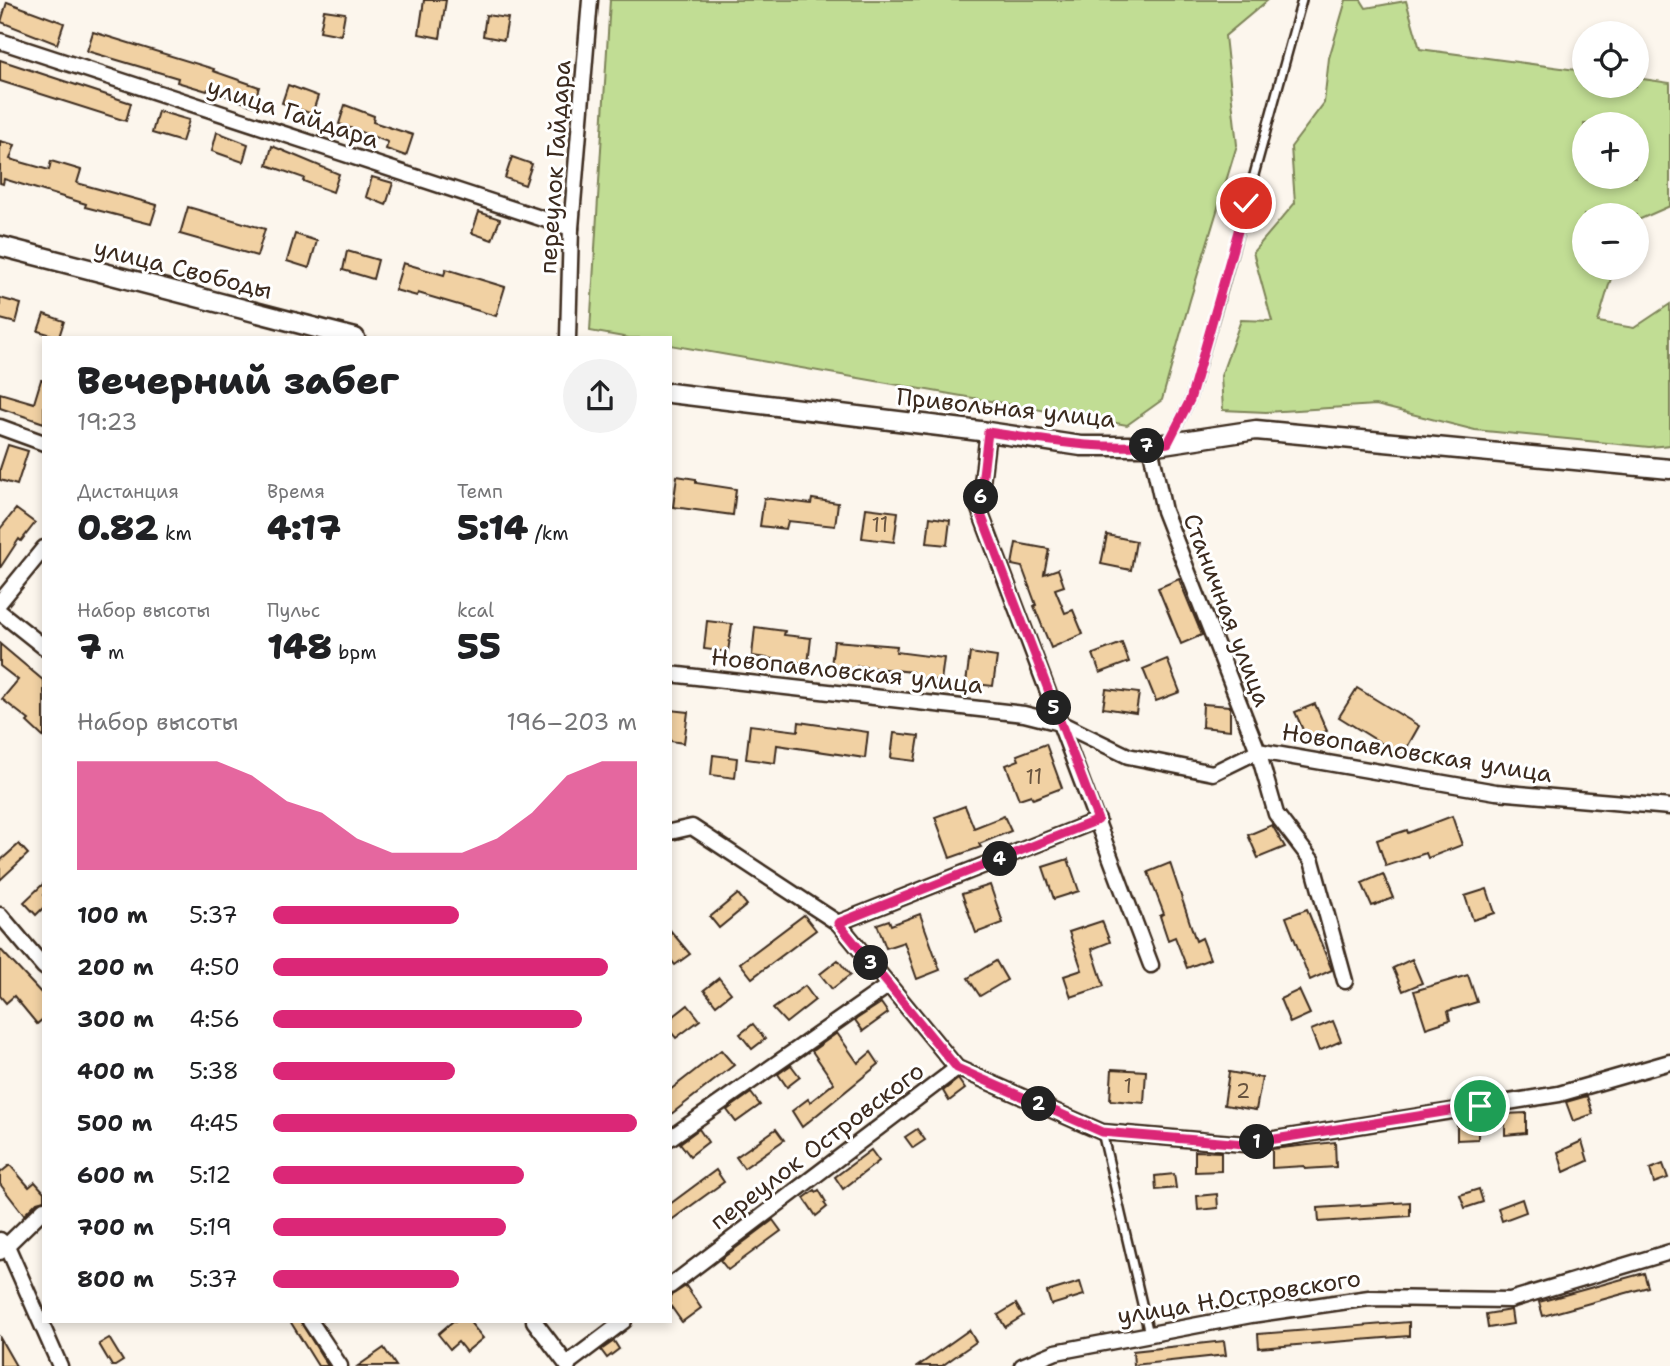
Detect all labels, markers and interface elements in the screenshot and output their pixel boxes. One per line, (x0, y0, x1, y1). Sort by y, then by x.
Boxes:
map controls (1572, 21, 1649, 280)
button: locate (1572, 21, 1649, 98)
street label: переулок Гайдара (532, 59, 578, 275)
street label: улица Гайдара (203, 70, 383, 156)
button: + (1572, 112, 1649, 189)
pin (1216, 173, 1276, 233)
icon: check (1227, 184, 1265, 222)
button: − (1572, 203, 1649, 280)
street label: улица Свободы (90, 231, 276, 307)
text: Вечерний забег (77, 355, 399, 406)
button: share (563, 359, 637, 433)
street label: Привольная улица (895, 381, 1117, 435)
text: 19:23 (77, 407, 137, 437)
pin: 7 (1130, 428, 1164, 464)
text: 7 (1140, 433, 1153, 458)
text: Дистанция (77, 479, 179, 504)
text: Время (267, 479, 325, 504)
text: Темп (457, 479, 503, 504)
pin: 6 (964, 480, 998, 514)
text: 6 (974, 484, 987, 509)
text: 0.82 (77, 504, 159, 551)
text: 4:17 (267, 504, 341, 551)
text: 5:14 (457, 504, 528, 551)
street label: Станичная улица (1175, 509, 1279, 711)
house number: 11 (872, 511, 888, 539)
text: km (159, 521, 192, 546)
text: /km (528, 521, 569, 546)
text: Набор высоты (77, 598, 210, 623)
text: Пульс (267, 598, 320, 623)
text: kcal (457, 598, 494, 623)
text: 7 (77, 623, 102, 670)
text: 148 (267, 623, 332, 670)
text: 55 (457, 623, 501, 670)
text: m (102, 640, 124, 665)
text: bpm (332, 640, 377, 665)
street label: Новопавловская улица (709, 641, 985, 701)
pin: 5 (1036, 690, 1072, 726)
text: 5 (1048, 695, 1059, 720)
text: Набор высоты (77, 707, 238, 737)
text: 196–203 m (506, 707, 637, 737)
street label: Новопавловская улица (1279, 716, 1555, 790)
house number: 11 (1026, 763, 1042, 791)
pin: 4 (982, 842, 1018, 876)
text: 4 (993, 846, 1006, 871)
text: 100 m (77, 900, 148, 930)
text: 5:37 (189, 900, 238, 930)
pin: 3 (854, 946, 888, 981)
text: 3 (864, 950, 877, 975)
text: 200 m (77, 952, 154, 982)
text: 4:50 (189, 952, 240, 982)
text: 300 m (77, 1004, 154, 1034)
text: 4:56 (189, 1004, 240, 1034)
street label: переулок Островского (703, 1055, 931, 1237)
text: 400 m (77, 1056, 154, 1086)
text: 5:38 (189, 1056, 239, 1086)
house number: 1 (1124, 1072, 1132, 1100)
pin (1450, 1076, 1510, 1136)
house number: 2 (1236, 1077, 1250, 1105)
pin: 2 (1021, 1086, 1056, 1122)
icon: arrive (1461, 1087, 1499, 1125)
text: 2 (1032, 1091, 1045, 1116)
text: 500 m (77, 1108, 152, 1138)
text: 4:45 (189, 1108, 239, 1138)
pin: 1 (1240, 1124, 1274, 1160)
text: 1 (1252, 1129, 1261, 1154)
text: 600 m (77, 1160, 154, 1190)
text: 5:12 (189, 1160, 231, 1190)
text: 700 m (77, 1212, 154, 1242)
text: 5:19 (189, 1212, 232, 1242)
street label: улица Н.Островского (1115, 1262, 1363, 1332)
text: 800 m (77, 1264, 154, 1294)
text: 5:37 (189, 1264, 238, 1294)

